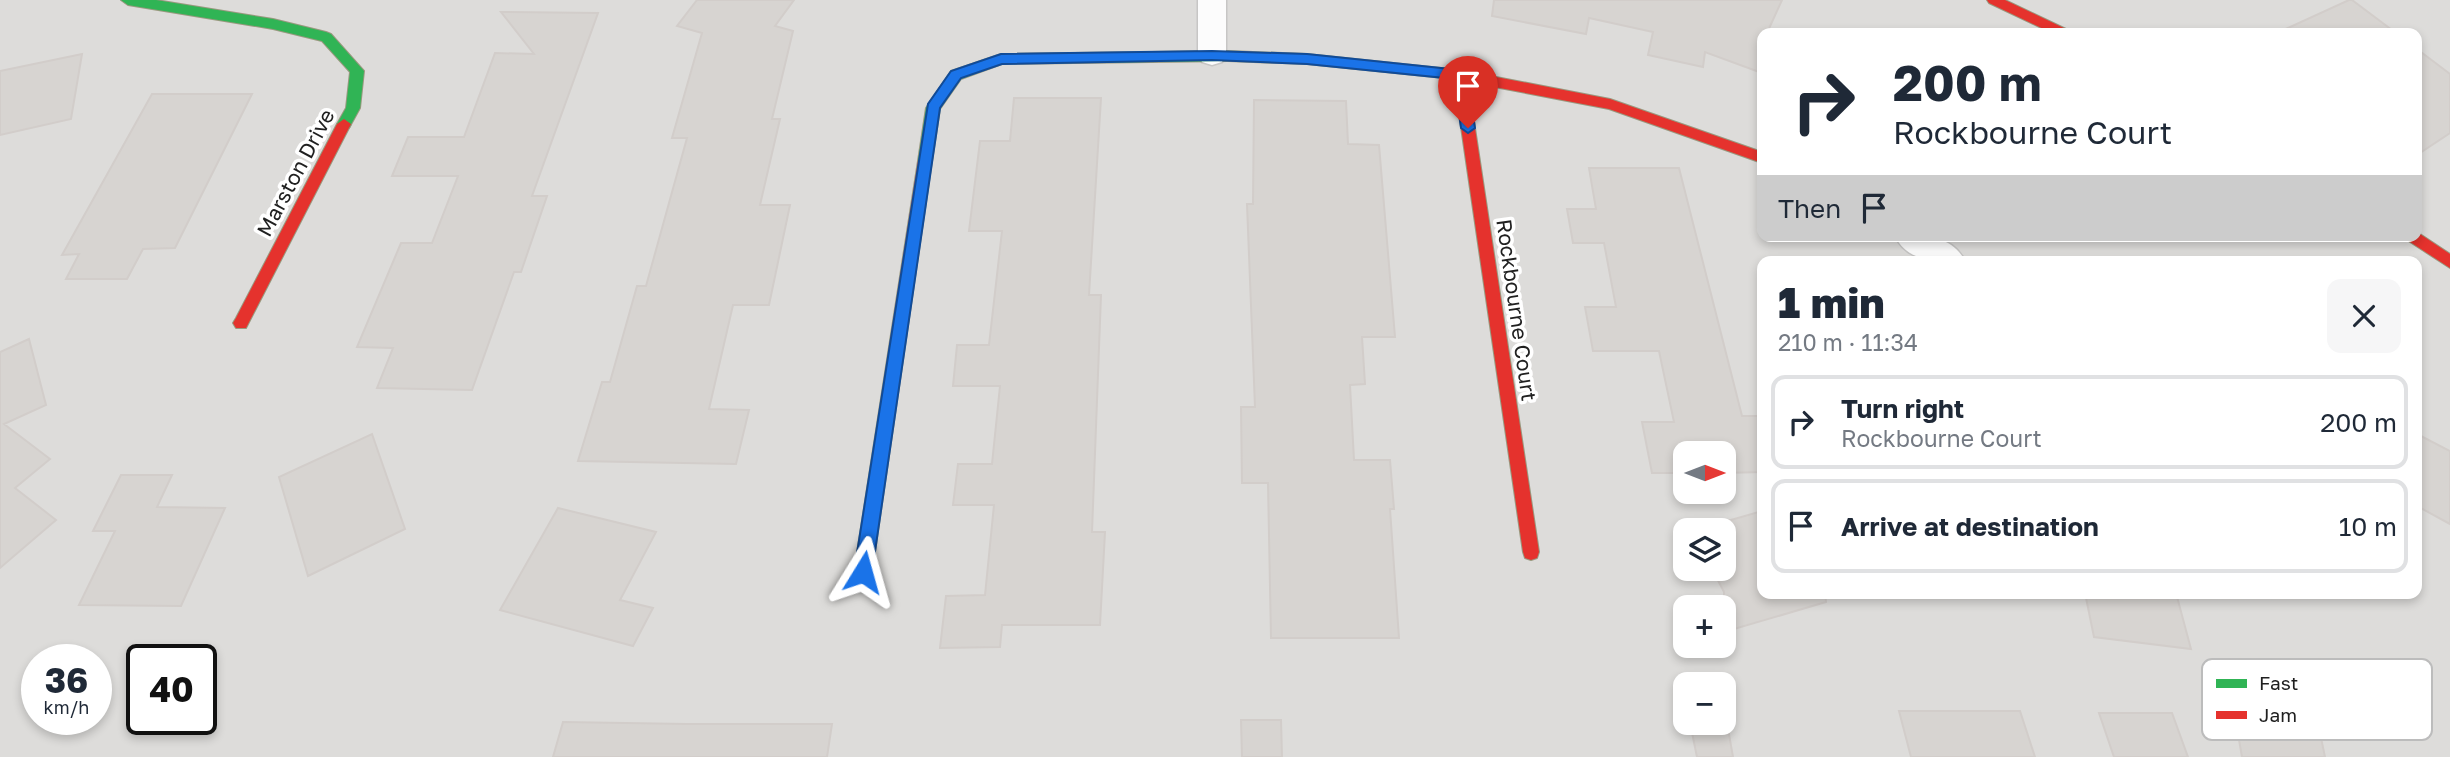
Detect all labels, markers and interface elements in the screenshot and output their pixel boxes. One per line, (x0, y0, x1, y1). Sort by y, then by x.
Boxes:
text: 200 m (1893, 53, 2042, 112)
pin (1438, 56, 1498, 128)
icon: right (1778, 56, 1869, 147)
icon: arrive (1449, 67, 1487, 105)
street label: Marston Drive (251, 104, 340, 241)
text: Rockbourne Court (1893, 113, 2172, 151)
icon: arrive (1855, 189, 1893, 227)
text: Then (1778, 193, 1841, 224)
street label: Rockbourne Court (1491, 217, 1543, 402)
text: 1 min (1778, 277, 1885, 327)
button: close (2327, 279, 2401, 353)
text: 210 m · 11:34 (1778, 328, 1918, 356)
text: Turn right (1841, 393, 1964, 424)
icon: right (1782, 403, 1820, 441)
text: 200 m (2320, 407, 2397, 438)
text: Rockbourne Court (1841, 424, 2042, 452)
north arrow (1673, 441, 1736, 504)
map controls (1673, 441, 1736, 735)
icon: arrive (1782, 507, 1820, 545)
text: Arrive at destination (1841, 511, 2099, 542)
text: 10 m (2339, 511, 2397, 542)
button: layers (1673, 518, 1736, 581)
position arrow (826, 535, 900, 609)
button: + (1673, 595, 1736, 658)
speed limit sign: 40 (126, 644, 217, 735)
text: 36 (45, 659, 88, 701)
legend (2202, 659, 2432, 740)
text: Fast (2259, 671, 2298, 694)
button: − (1673, 672, 1736, 735)
text: km/h (44, 696, 89, 718)
text: Jam (2259, 703, 2297, 726)

